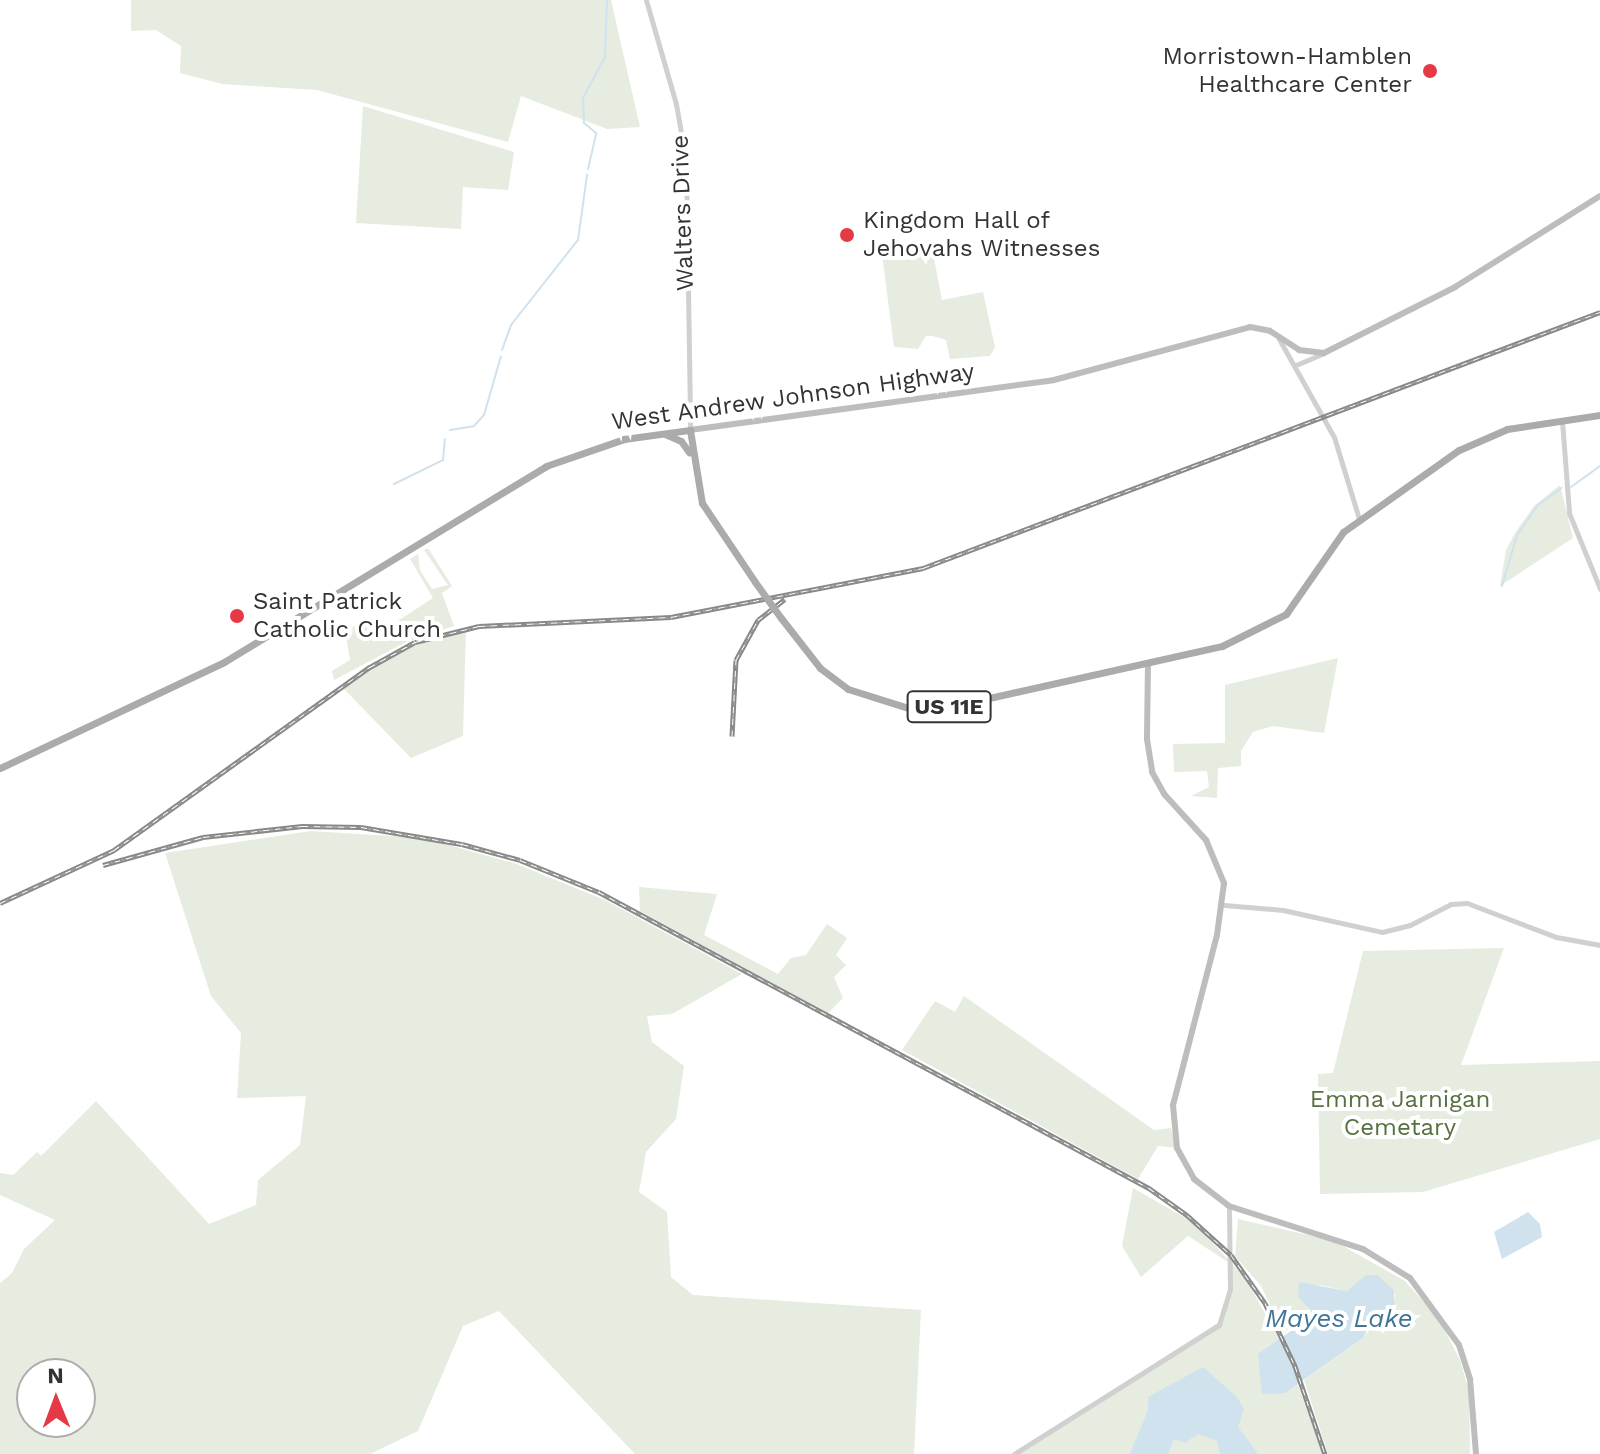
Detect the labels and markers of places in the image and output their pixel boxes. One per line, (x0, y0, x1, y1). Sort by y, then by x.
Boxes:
place label: Morristown-Hamblen Healthcare Center (1162, 43, 1412, 99)
marker: Morristown-Hamblen Healthcare Center (1419, 60, 1441, 82)
place label: Kingdom Hall of Jehovahs Witnesses (863, 207, 1101, 263)
marker: Kingdom Hall of Jehovahs Witnesses (838, 226, 856, 244)
place label: Saint Patrick Catholic Church (253, 588, 441, 644)
marker: Saint Patrick Catholic Church (228, 607, 246, 625)

